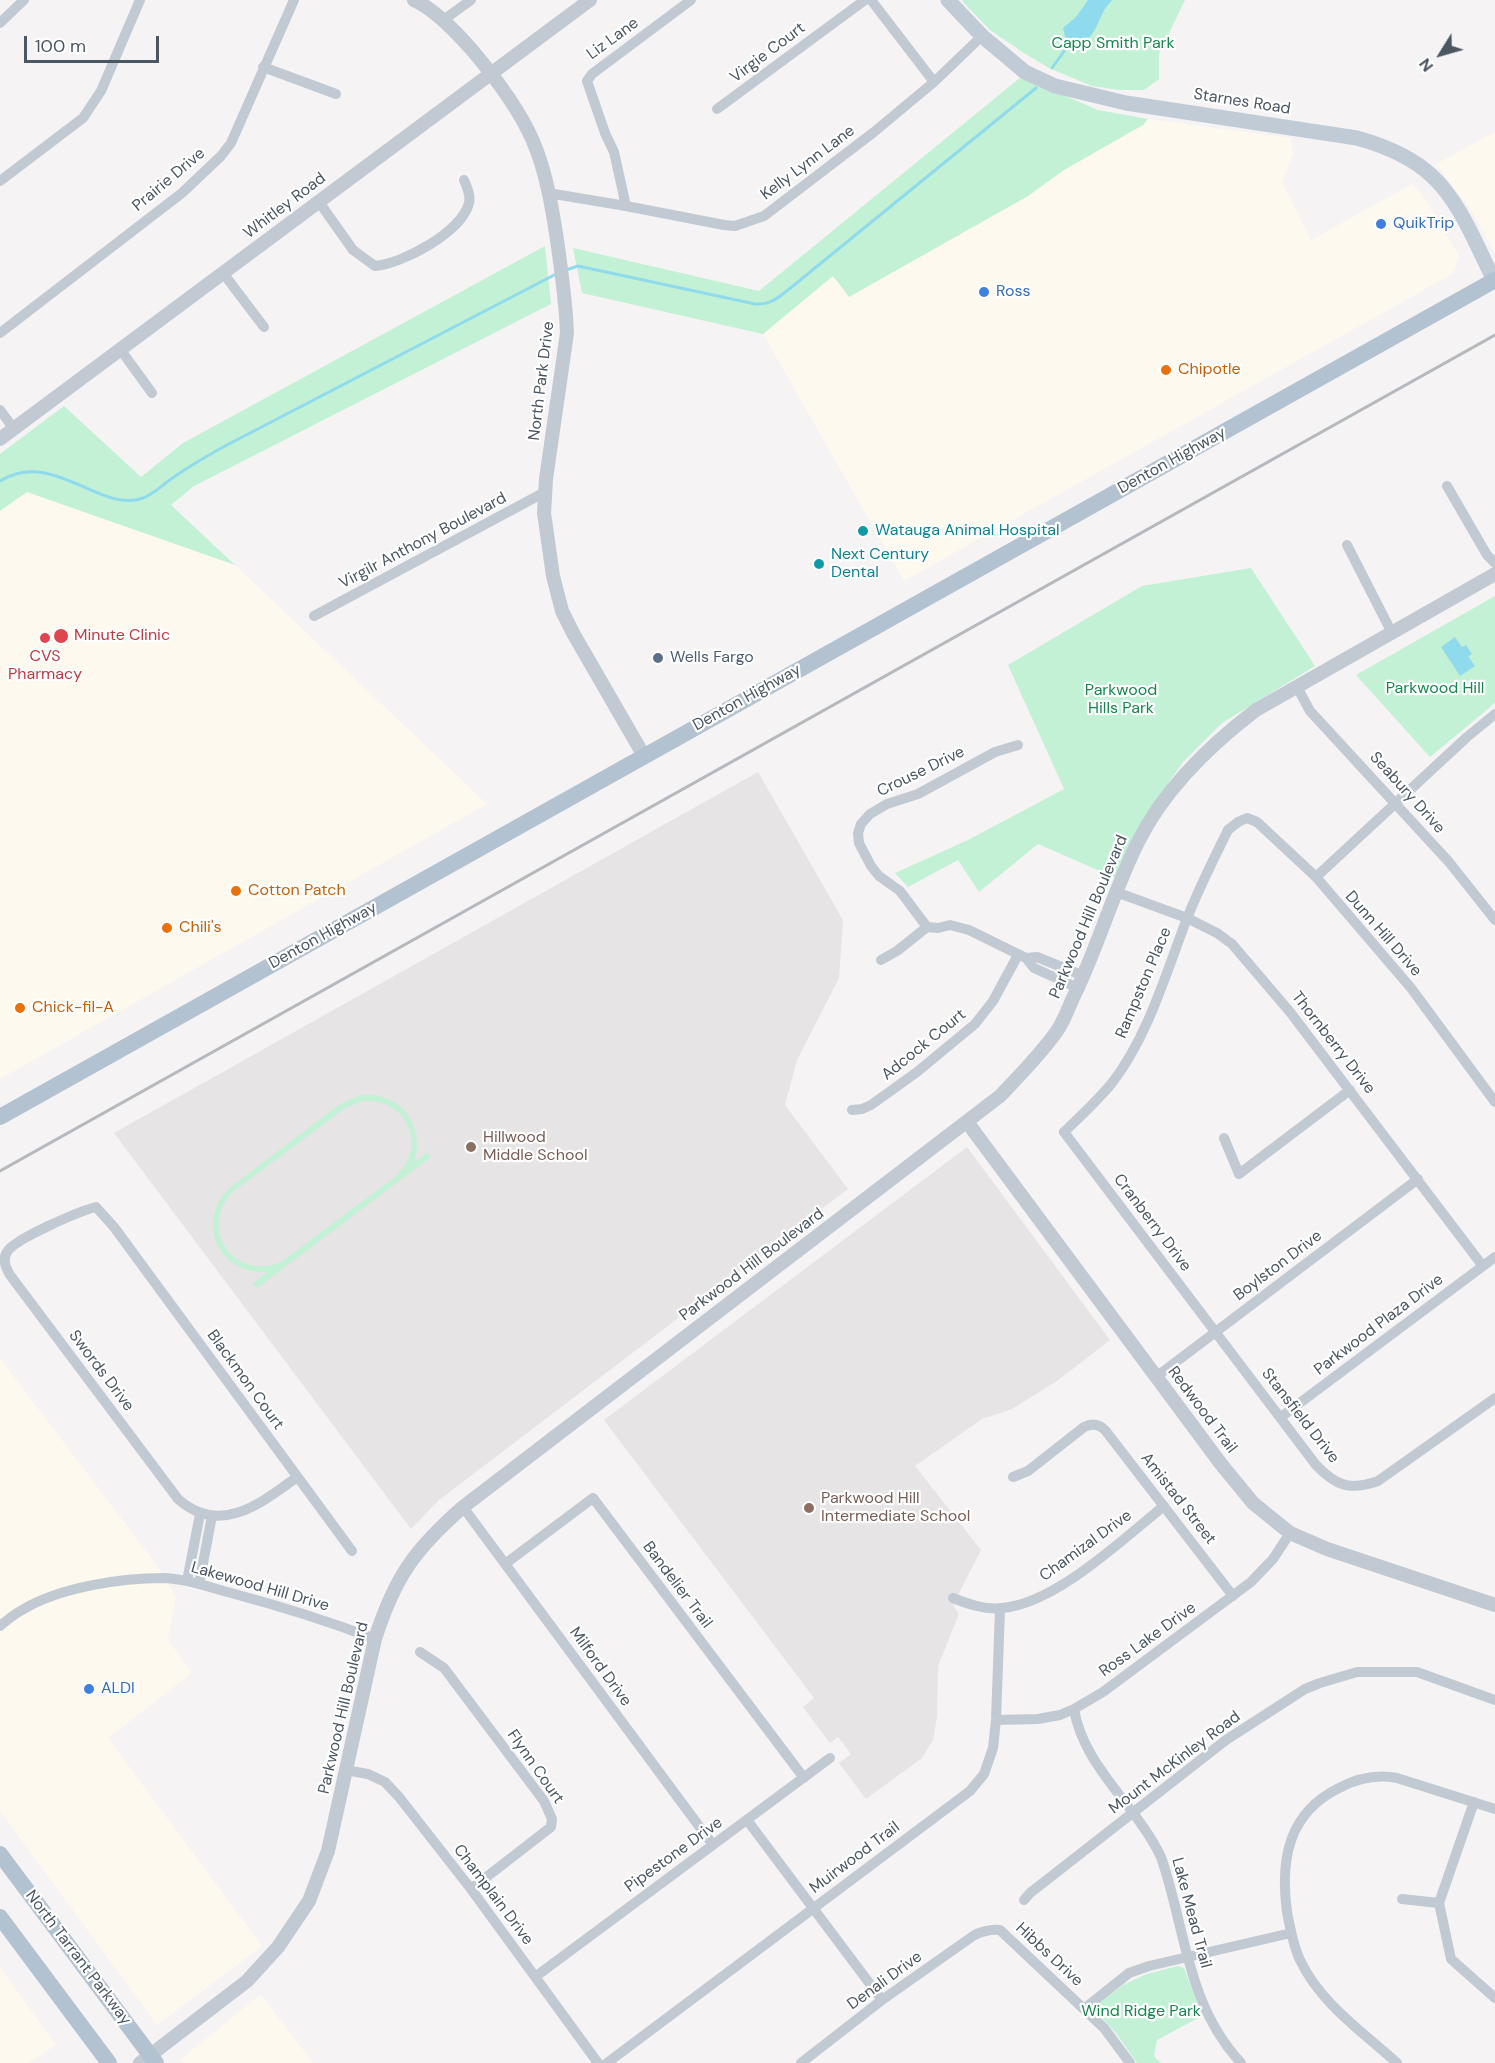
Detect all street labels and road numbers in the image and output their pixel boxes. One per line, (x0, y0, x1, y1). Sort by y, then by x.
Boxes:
street label: Liz Lane (583, 14, 643, 64)
street label: Virgie Court (727, 19, 809, 87)
street label: Starnes Road (1192, 85, 1292, 119)
street label: Kelly Lynn Lane (757, 121, 859, 205)
street label: Prairie Drive (129, 144, 209, 216)
street label: Whitley Road (240, 169, 330, 243)
street label: North Park Drive (525, 320, 559, 442)
street label: Denton Highway (1115, 423, 1229, 499)
street label: Virgilr Anthony Boulevard (336, 489, 510, 593)
street label: Denton Highway (690, 660, 804, 736)
street label: Crouse Drive (874, 743, 968, 801)
street label: Seabury Drive (1365, 748, 1449, 838)
street label: Parkwood Hill Boulevard (1046, 832, 1132, 1002)
street label: Dunn Hill Drive (1341, 887, 1425, 981)
street label: Denton Highway (266, 898, 380, 974)
street label: Rampston Place (1112, 925, 1176, 1041)
street label: Thornberry Drive (1287, 988, 1379, 1098)
street label: Adcock Court (878, 1005, 970, 1085)
street label: Cranberry Drive (1109, 1170, 1195, 1276)
street label: Parkwood Hill Boulevard (676, 1204, 828, 1326)
street label: Boylston Drive (1230, 1227, 1326, 1305)
street label: Parkwood Plaza Drive (1311, 1270, 1447, 1380)
street label: Blackmon Court (202, 1326, 288, 1434)
street label: Swords Drive (64, 1327, 138, 1415)
street label: Redwood Trail (1163, 1363, 1241, 1457)
street label: Stansfield Drive (1257, 1365, 1343, 1467)
street label: Amistad Street (1136, 1449, 1220, 1549)
street label: Chamizal Drive (1036, 1506, 1136, 1586)
street label: Bandelier Trail (638, 1538, 716, 1632)
street label: Lakewood Hill Drive (189, 1558, 331, 1616)
street label: Ross Lake Drive (1096, 1599, 1200, 1681)
street label: Parkwood Hill Boulevard (315, 1620, 373, 1796)
street label: Milford Drive (565, 1624, 635, 1710)
street label: Mount McKinley Road (1106, 1707, 1244, 1819)
street label: Flynn Court (502, 1726, 568, 1808)
street label: Pipestone Drive (621, 1813, 727, 1897)
street label: Muirwood Trail (806, 1818, 904, 1898)
street label: Champlain Drive (449, 1841, 537, 1949)
street label: Lake Mead Trail (1167, 1856, 1215, 1970)
street label: North Tarrant Parkway (21, 1887, 135, 2029)
street label: Hibbs Drive (1011, 1919, 1087, 1991)
street label: Denali Drive (844, 1948, 926, 2014)

